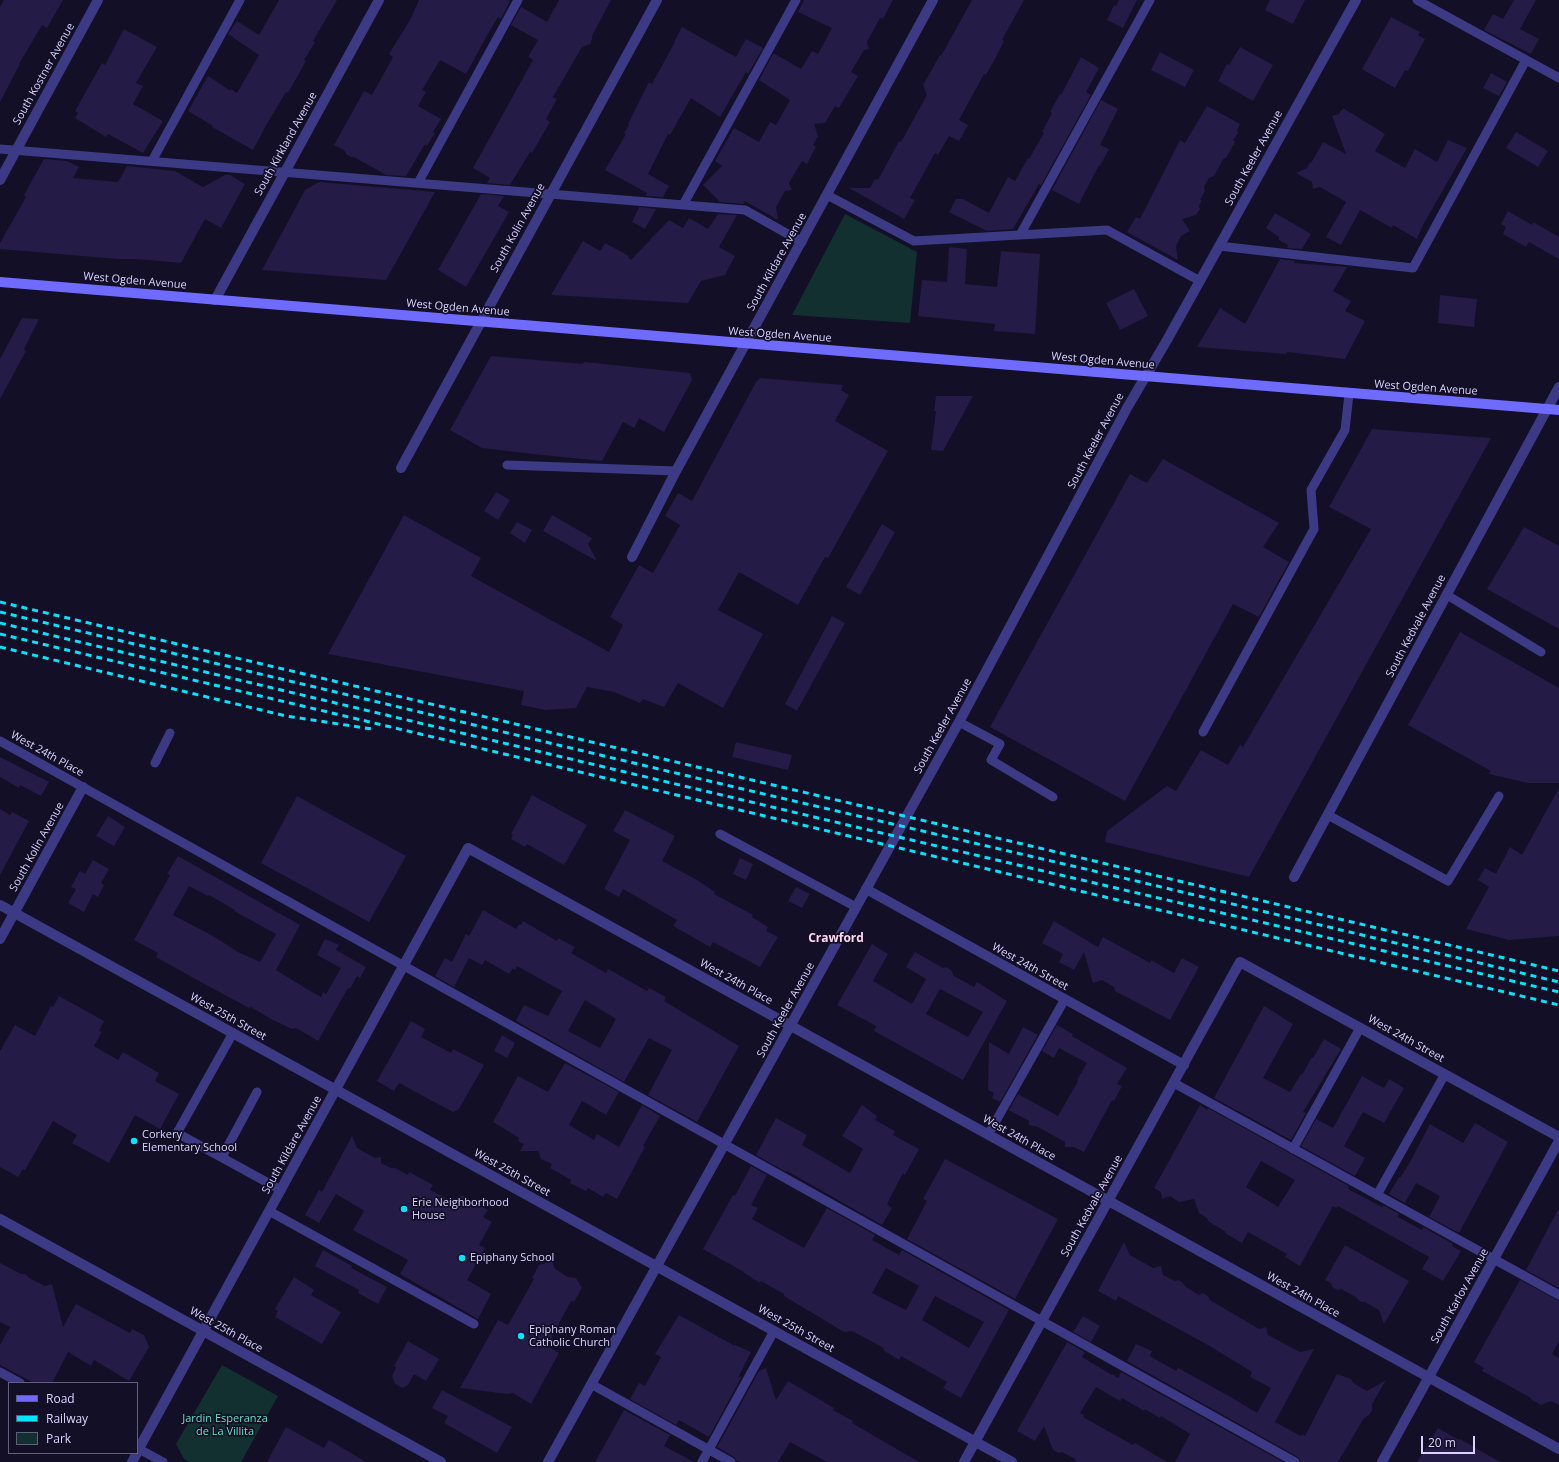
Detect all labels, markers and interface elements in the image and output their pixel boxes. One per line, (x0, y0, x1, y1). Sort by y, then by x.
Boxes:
street label: South Kostner Avenue (11, 21, 77, 127)
street label: South Kirkland Avenue (252, 90, 320, 198)
street label: South Keeler Avenue (1222, 108, 1286, 208)
street label: South Kolin Avenue (488, 181, 548, 275)
street label: South Kildare Avenue (745, 211, 809, 313)
street label: West Ogden Avenue (83, 270, 187, 292)
street label: West Ogden Avenue (406, 297, 510, 319)
street label: West Ogden Avenue (728, 325, 832, 345)
street label: West Ogden Avenue (1051, 350, 1155, 372)
street label: West Ogden Avenue (1374, 378, 1478, 398)
street label: South Keeler Avenue (1065, 391, 1127, 491)
street label: South Kedvale Avenue (1383, 572, 1449, 680)
street label: South Keeler Avenue (911, 676, 975, 776)
street label: West 24th Place (8, 728, 86, 780)
street label: South Kolin Avenue (7, 800, 67, 894)
district label: Crawford (808, 932, 864, 946)
street label: West 24th Street (990, 941, 1070, 993)
street label: West 24th Place (697, 956, 775, 1008)
street label: South Keeler Avenue (754, 960, 818, 1060)
street label: West 25th Street (188, 991, 268, 1043)
street label: West 24th Street (1366, 1013, 1446, 1065)
street label: South Kildare Avenue (260, 1094, 324, 1196)
street label: West 24th Place (980, 1112, 1058, 1164)
place label: Corkery Elementary School (142, 1128, 237, 1154)
marker: Corkery Elementary School (129, 1136, 139, 1146)
street label: West 25th Street (472, 1147, 552, 1199)
street label: South Kedvale Avenue (1059, 1153, 1125, 1259)
place label: Erie Neighborhood House (412, 1196, 509, 1222)
marker: Erie Neighborhood House (399, 1204, 409, 1214)
street label: South Karlov Avenue (1428, 1246, 1492, 1346)
place label: Epiphany School (470, 1251, 554, 1265)
marker: Epiphany School (457, 1253, 467, 1263)
street label: West 24th Place (1264, 1269, 1342, 1321)
street label: West 25th Street (756, 1303, 836, 1355)
street label: West 25th Place (187, 1304, 265, 1356)
place label: Epiphany Roman Catholic Church (529, 1323, 616, 1349)
marker: Epiphany Roman Catholic Church (516, 1331, 526, 1341)
legend (8, 1382, 138, 1454)
text: Road (46, 1390, 75, 1407)
text: Railway (46, 1410, 88, 1427)
park label: Jardin Esperanza de La Villita (182, 1412, 268, 1438)
scale bar (1423, 1428, 1477, 1454)
text: Park (46, 1430, 71, 1447)
text: 20 m (1428, 1434, 1456, 1451)

